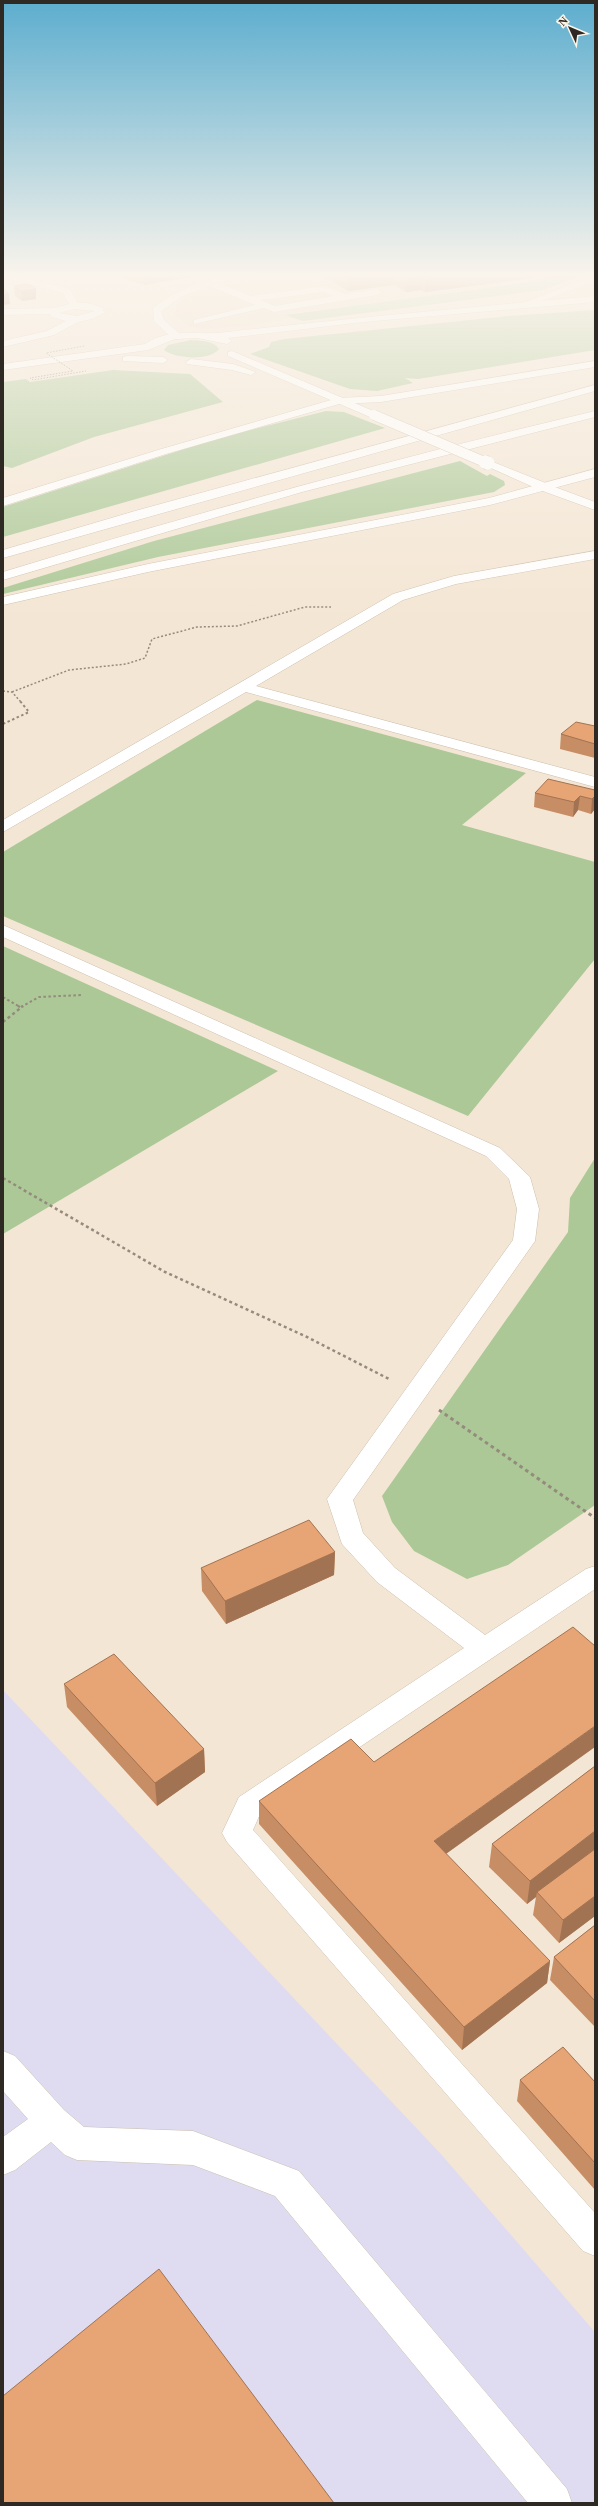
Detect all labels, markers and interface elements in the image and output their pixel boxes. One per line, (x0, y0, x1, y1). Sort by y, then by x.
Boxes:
north arrow (550, 8, 590, 48)
text: N (556, 14, 570, 28)

